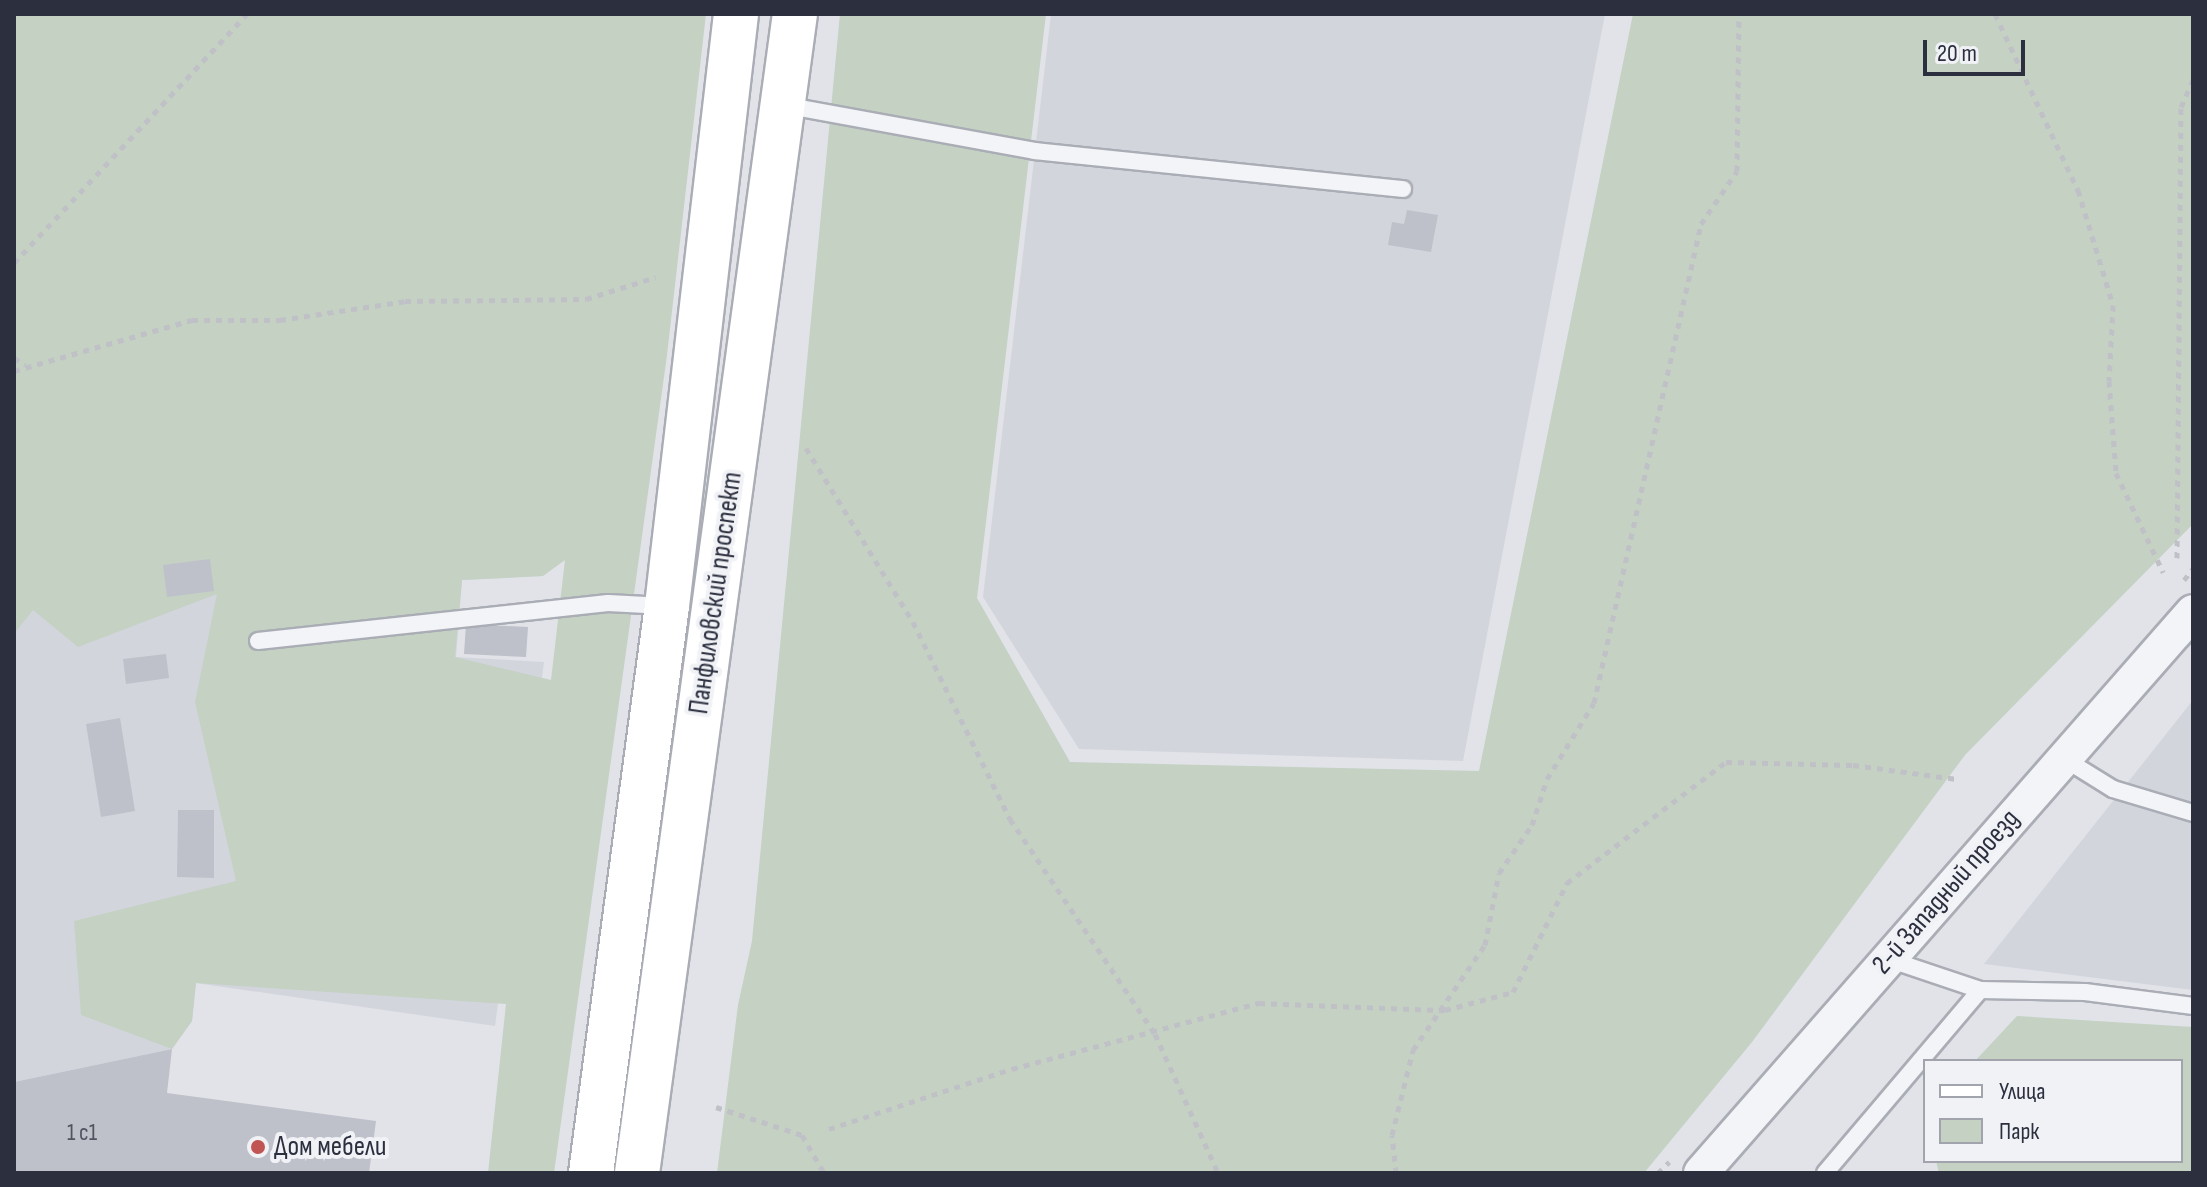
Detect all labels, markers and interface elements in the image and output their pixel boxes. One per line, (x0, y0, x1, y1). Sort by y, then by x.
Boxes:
scale bar (1927, 24, 2029, 74)
text: 20 m (1937, 39, 1977, 68)
street label: Панфиловский проспект (682, 470, 750, 716)
street label: 2-й Западный проезд (1865, 803, 2027, 981)
legend (1923, 1059, 2183, 1163)
text: Улица (1999, 1077, 2045, 1106)
text: Парк (1999, 1117, 2039, 1146)
house number: 1 с1 (67, 1119, 97, 1147)
place label: Дом мебели (274, 1130, 386, 1164)
marker: Дом мебели (249, 1138, 267, 1156)

